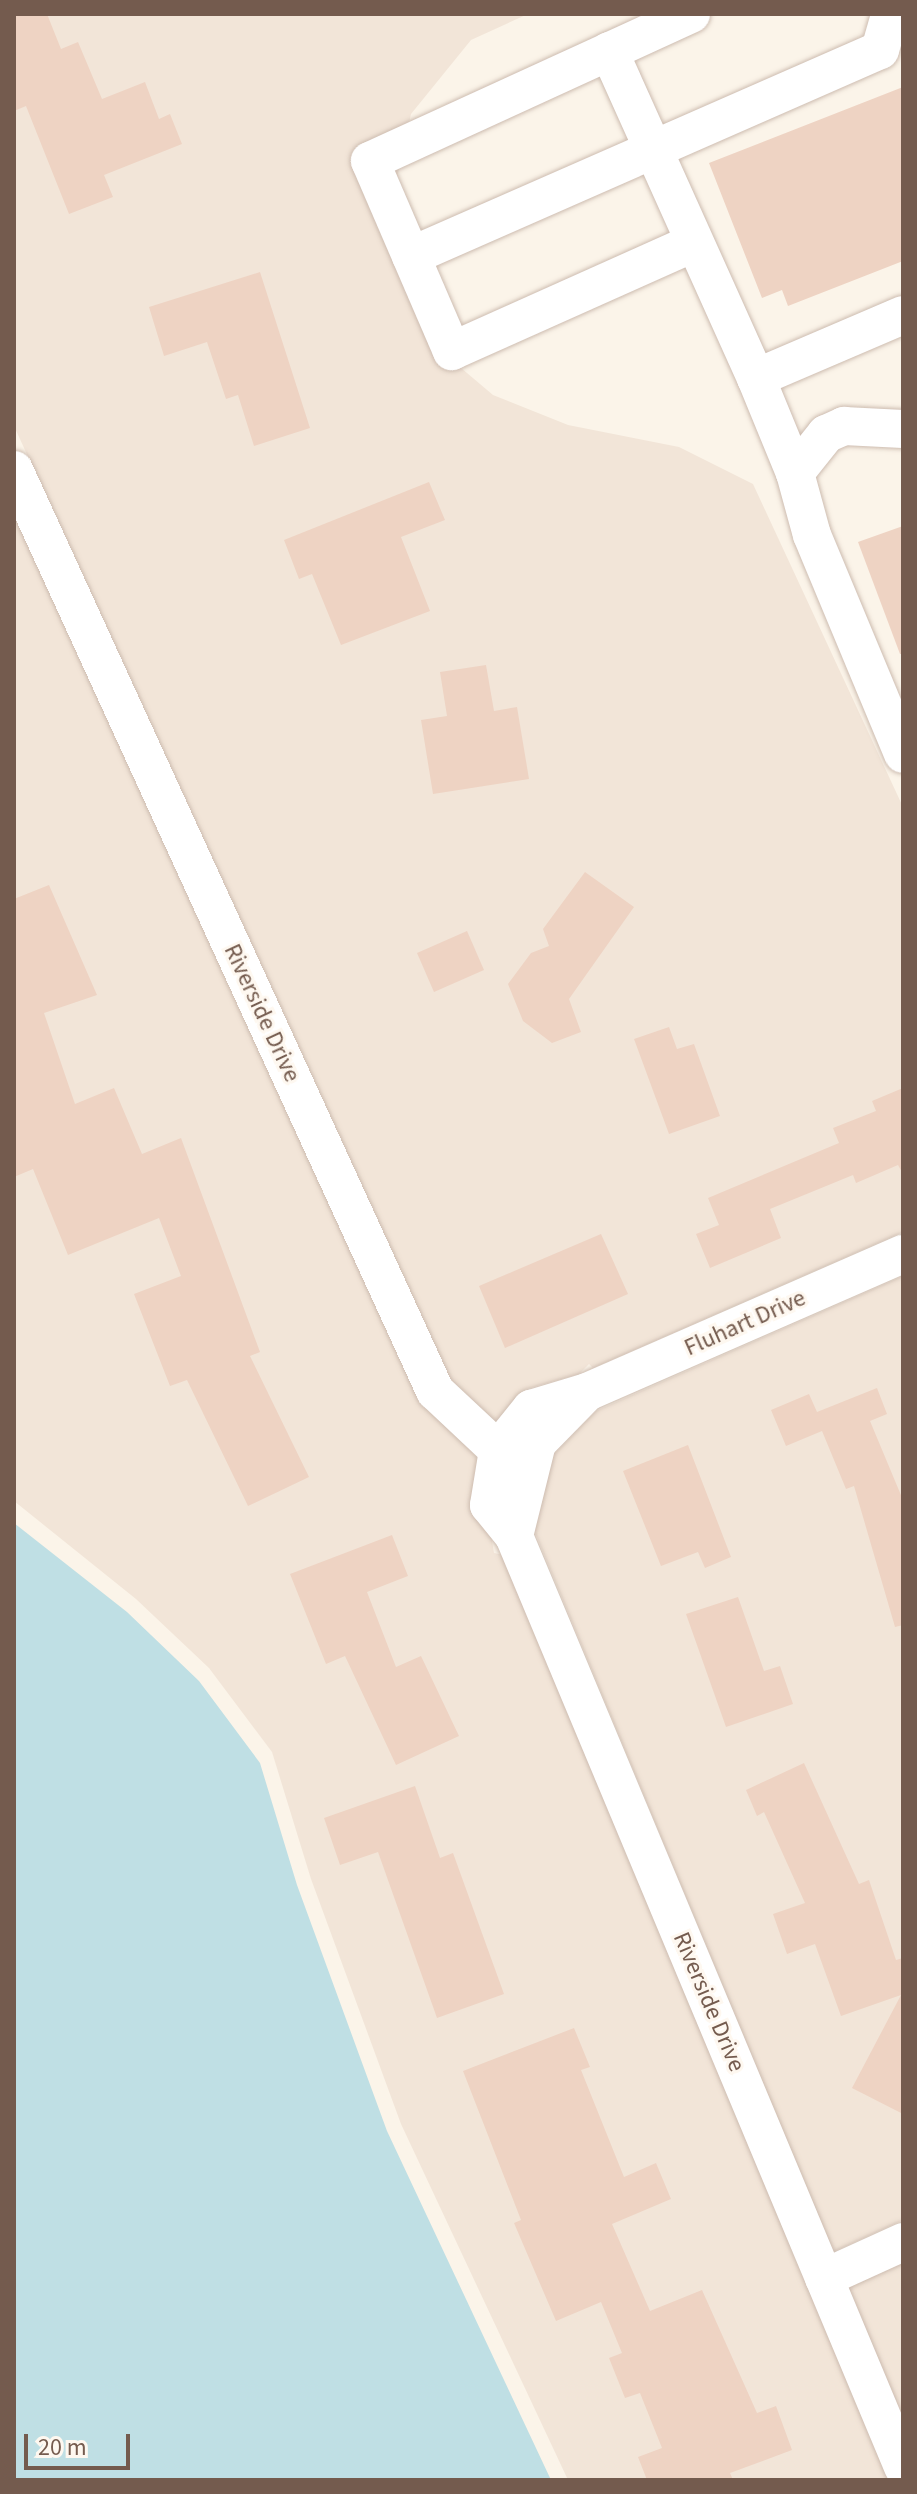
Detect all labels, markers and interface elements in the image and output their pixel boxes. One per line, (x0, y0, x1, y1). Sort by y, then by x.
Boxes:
street label: Riverside Drive (218, 939, 306, 1087)
street label: Fluhart Drive (680, 1284, 810, 1362)
street label: Riverside Drive (667, 1928, 751, 2076)
scale bar (28, 2418, 134, 2468)
text: 20 m (38, 2430, 87, 2465)

